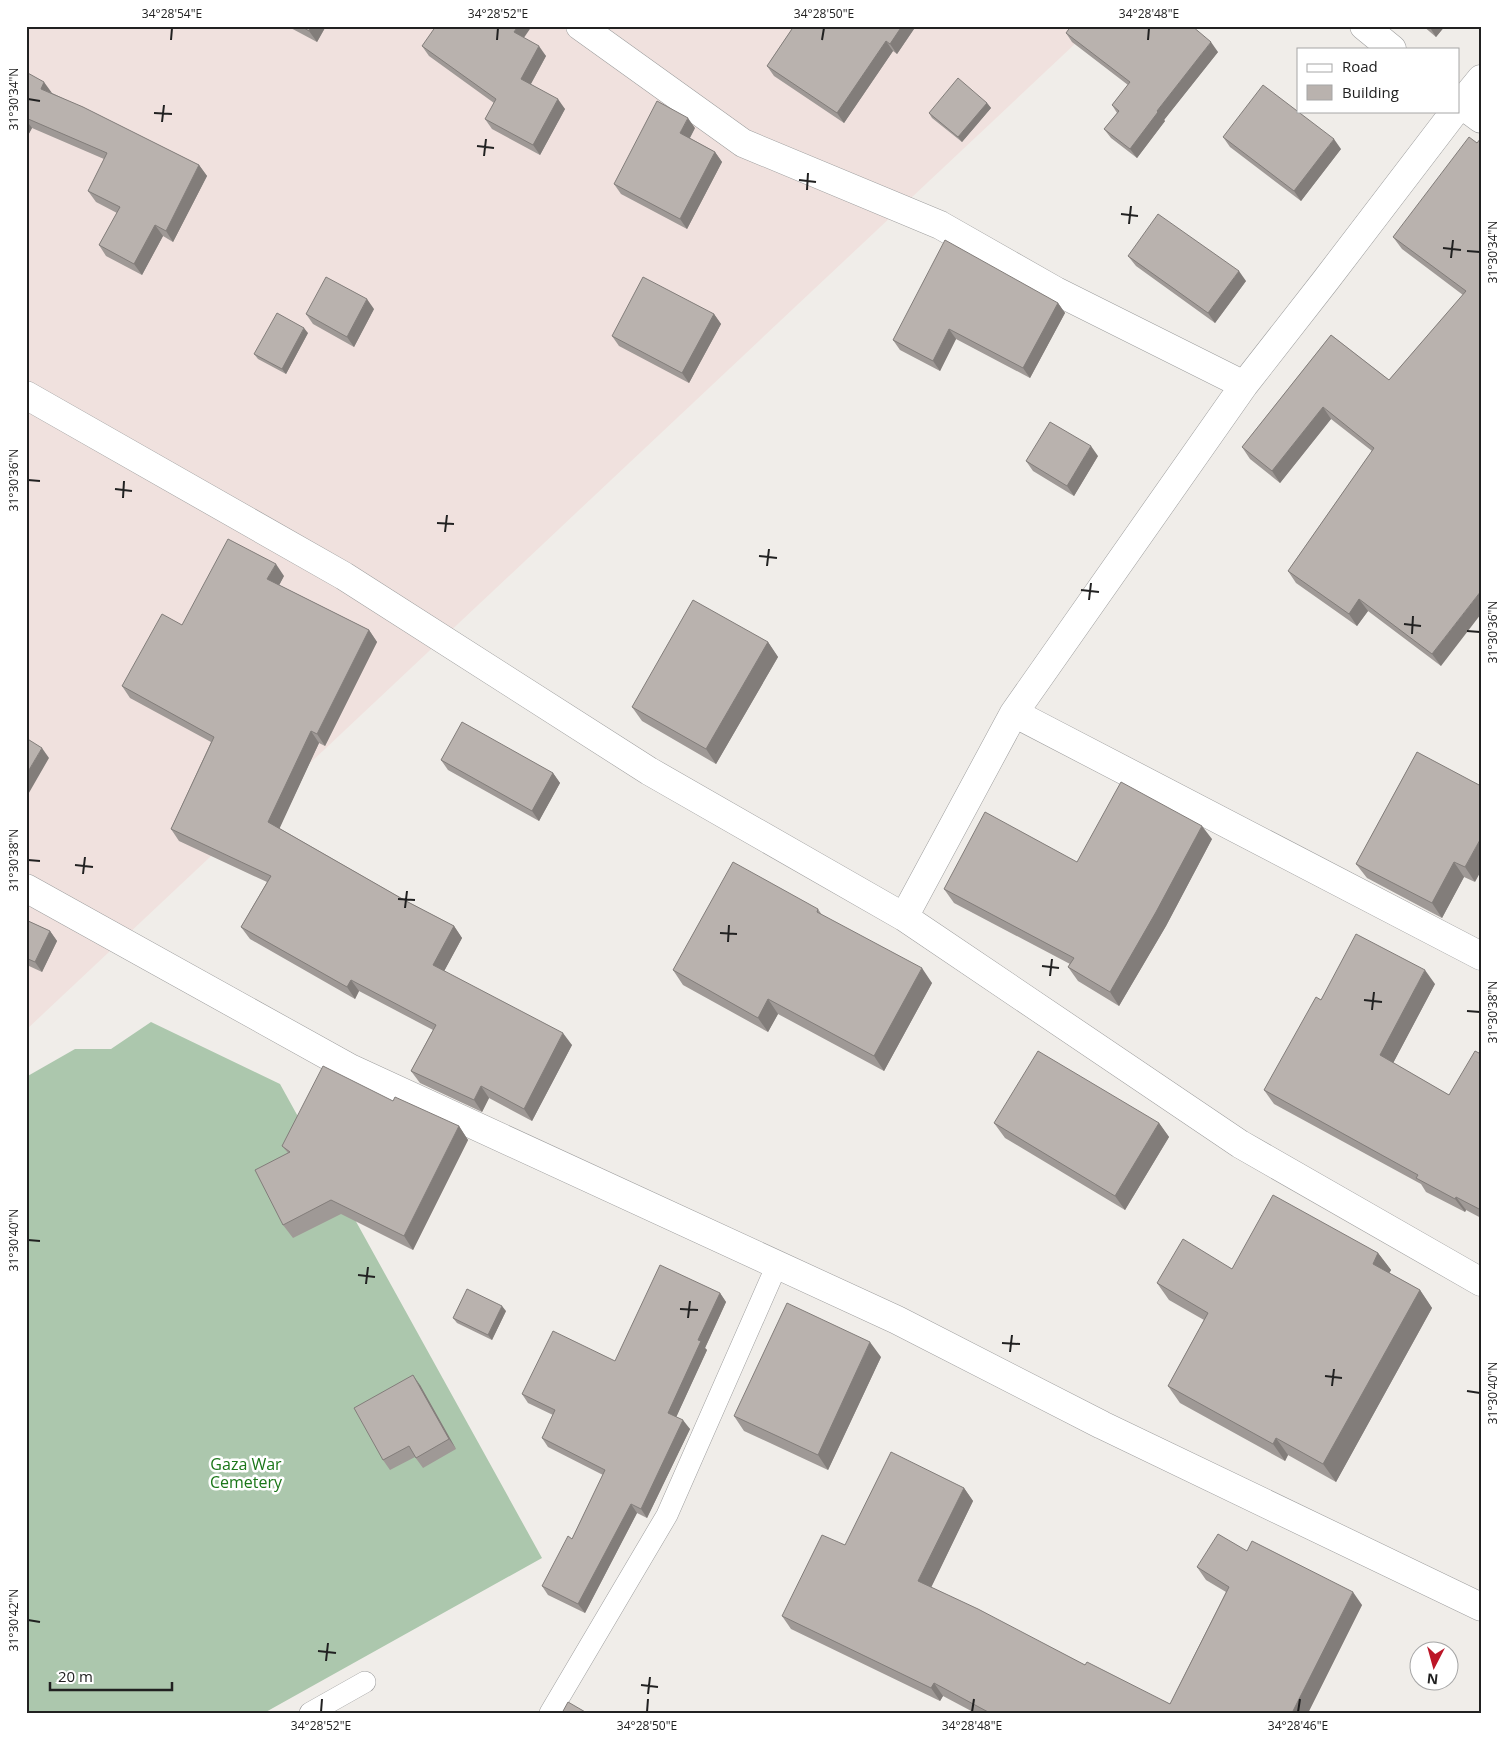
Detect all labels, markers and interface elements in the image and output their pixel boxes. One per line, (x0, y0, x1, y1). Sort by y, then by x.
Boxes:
text: 34°28'54"E (142, 5, 202, 22)
text: 34°28'52"E (468, 5, 528, 22)
text: 34°28'50"E (794, 5, 854, 22)
text: 34°28'48"E (1119, 5, 1179, 22)
legend (1297, 48, 1460, 112)
text: Road (1342, 56, 1378, 76)
text: 31°30'34"N (5, 68, 22, 130)
text: Building (1342, 82, 1399, 102)
text: 31°30'34"N (1484, 221, 1501, 283)
text: 31°30'36"N (5, 449, 22, 511)
text: 31°30'36"N (1484, 601, 1501, 663)
text: 31°30'38"N (5, 829, 22, 891)
text: 31°30'38"N (1484, 981, 1501, 1043)
text: 31°30'40"N (5, 1209, 22, 1271)
text: 31°30'40"N (1484, 1362, 1501, 1424)
park label: Gaza War Cemetery (210, 1453, 283, 1493)
text: 31°30'42"N (5, 1589, 22, 1651)
north arrow (1410, 1642, 1460, 1692)
scale bar (50, 1659, 172, 1691)
text: 20 m (58, 1666, 93, 1686)
text: N (1426, 1669, 1439, 1689)
text: 34°28'52"E (291, 1717, 351, 1734)
text: 34°28'50"E (617, 1717, 677, 1734)
text: 34°28'48"E (942, 1717, 1002, 1734)
text: 34°28'46"E (1268, 1717, 1328, 1734)

